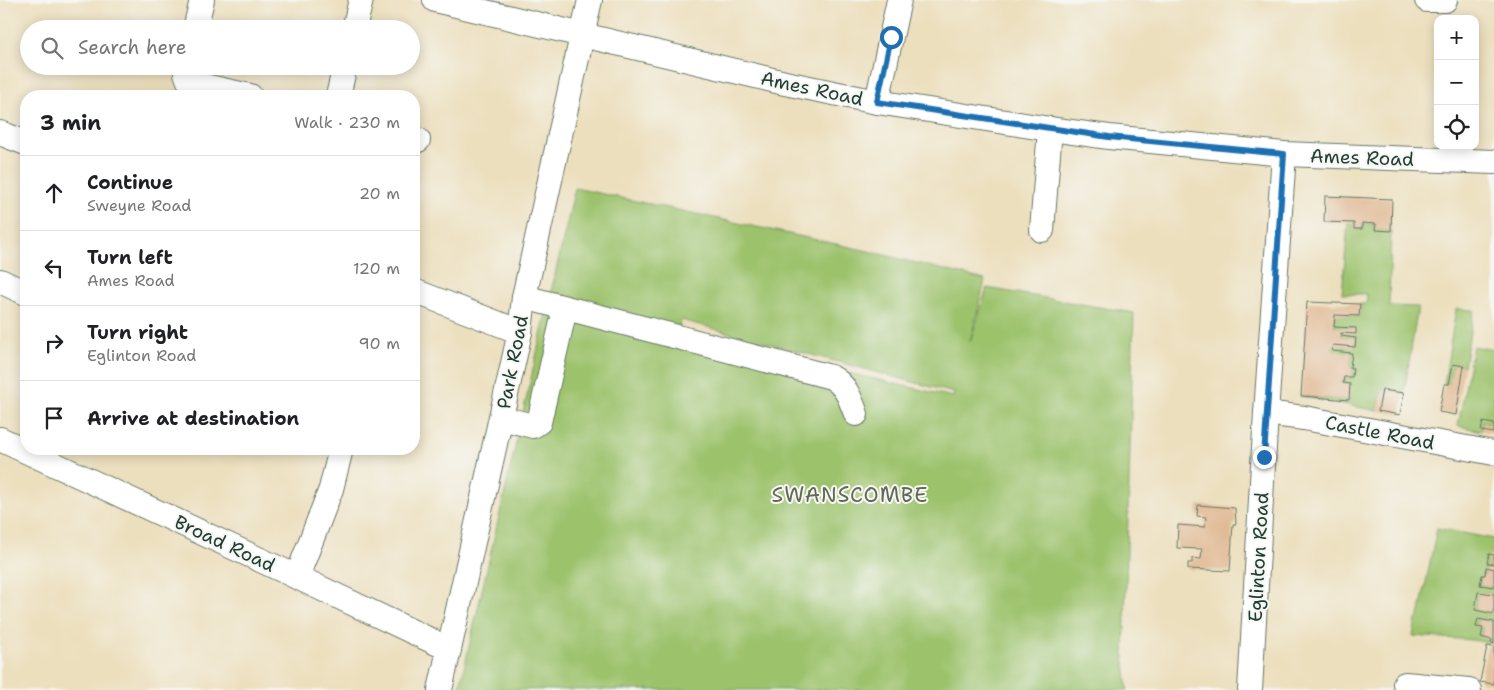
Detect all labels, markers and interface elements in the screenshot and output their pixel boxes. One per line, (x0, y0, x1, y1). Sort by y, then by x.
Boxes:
map controls (1434, 15, 1479, 150)
button: + (1434, 15, 1479, 60)
search box (20, 20, 420, 75)
route start (880, 26, 903, 49)
icon: search (38, 34, 66, 62)
text: Search here (78, 35, 187, 60)
button: − (1434, 60, 1479, 105)
street label: Ames Road (758, 65, 865, 112)
button: locate (1434, 105, 1479, 150)
text: 3 min (40, 109, 101, 137)
text: Walk · 230 m (294, 112, 400, 133)
street label: Ames Road (1310, 143, 1414, 172)
text: Continue (87, 170, 173, 195)
icon: ahead (40, 179, 68, 207)
text: 20 m (359, 183, 400, 204)
text: Sweyne Road (87, 195, 191, 216)
text: Turn left (87, 245, 173, 270)
icon: left (40, 254, 68, 282)
text: 120 m (353, 258, 400, 279)
text: Ames Road (87, 270, 175, 291)
street label: Park Road (491, 313, 534, 411)
text: Turn right (87, 320, 188, 345)
icon: right (40, 329, 68, 357)
text: 90 m (359, 333, 400, 354)
text: Eglinton Road (87, 345, 196, 366)
icon: arrive (40, 404, 68, 432)
text: Arrive at destination (87, 406, 299, 431)
street label: Castle Road (1323, 410, 1437, 455)
route end (1253, 446, 1276, 469)
district label: SWANSCOMBE (772, 481, 928, 509)
street label: Eglinton Road (1243, 492, 1274, 623)
street label: Broad Road (170, 509, 279, 578)

